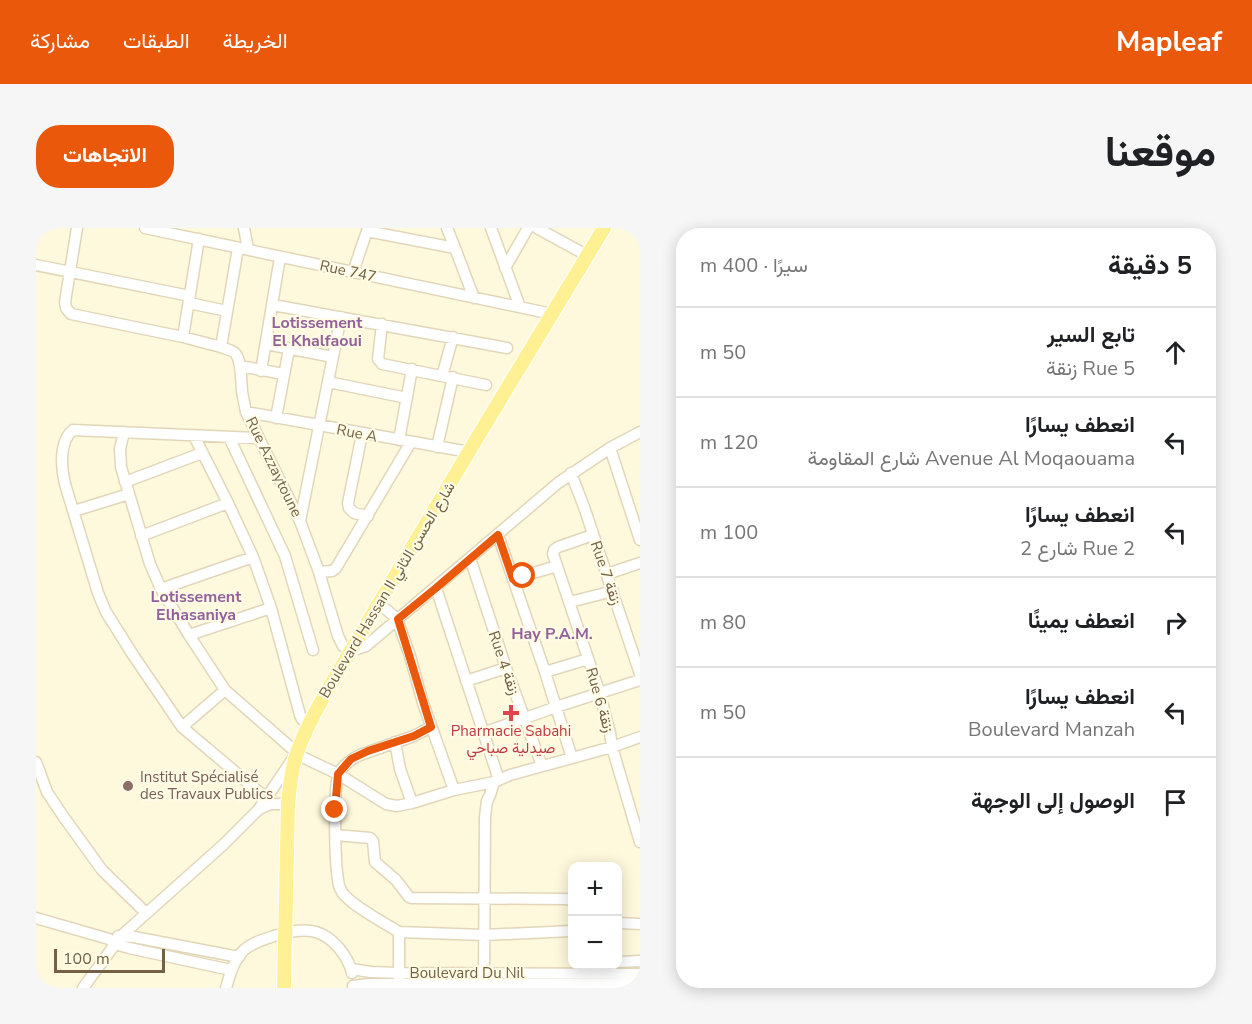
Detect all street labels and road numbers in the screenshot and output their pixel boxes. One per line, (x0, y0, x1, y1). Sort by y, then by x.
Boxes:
street label: Rue 747 (318, 255, 378, 287)
street label: Rue Azzaytoune (241, 414, 307, 520)
street label: Rue A (335, 419, 379, 447)
street label: Boulevard Hassan II شارع الحسن الثاني (314, 478, 462, 703)
street label: Rue 7 زنقة (586, 538, 626, 608)
street label: Rue 4 زنقة (484, 628, 524, 698)
street label: Rue 6 زنقة (581, 665, 619, 735)
street label: Boulevard Du Nil (410, 963, 525, 983)

